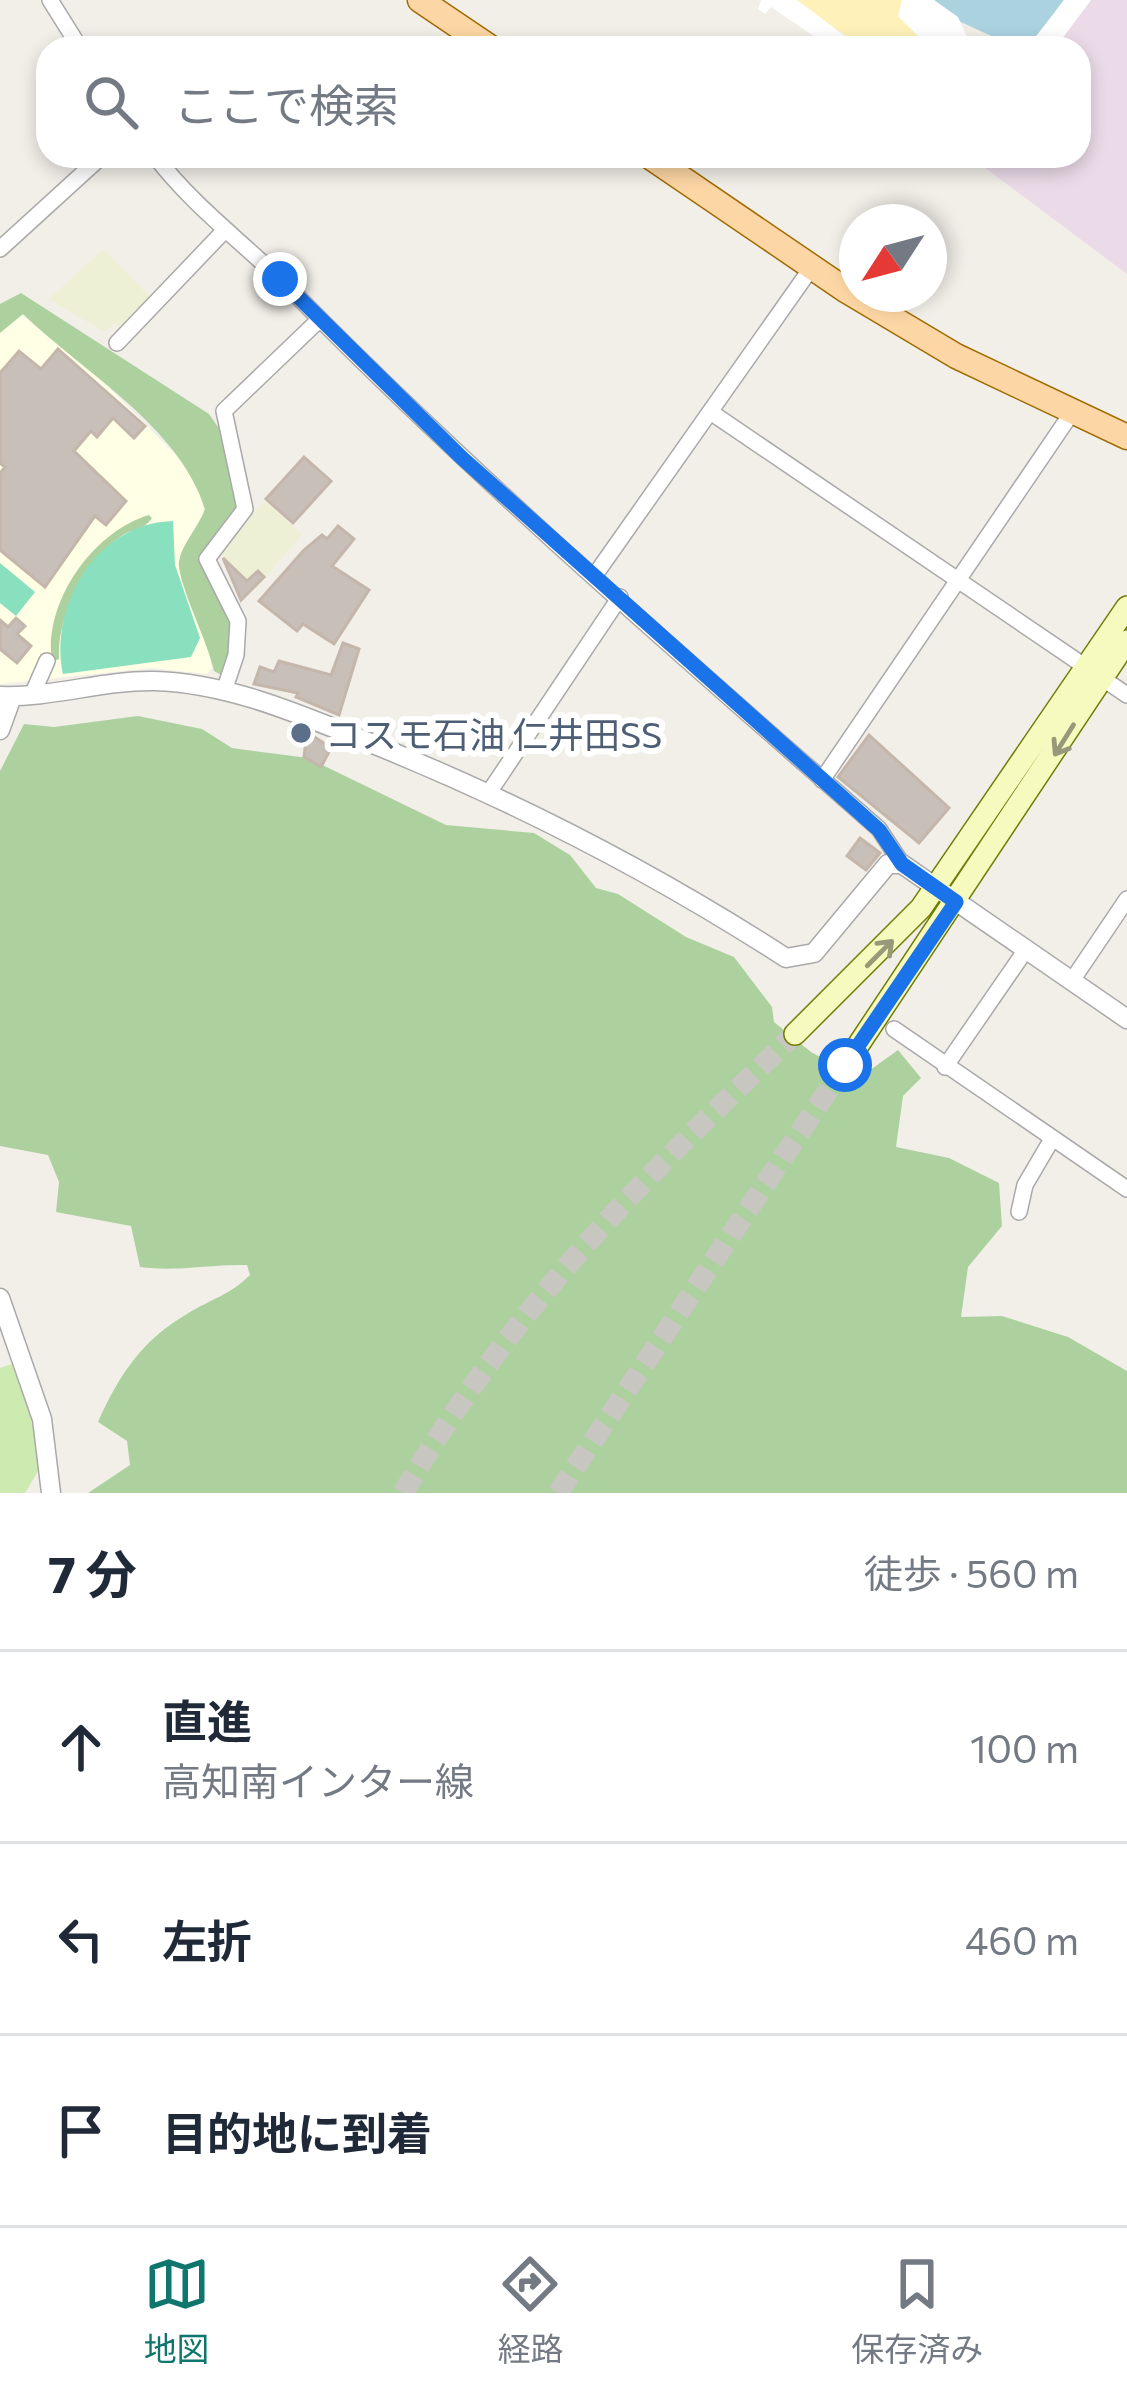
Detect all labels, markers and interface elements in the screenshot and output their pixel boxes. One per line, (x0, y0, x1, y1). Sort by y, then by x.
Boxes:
search box (36, 36, 1091, 168)
icon: search (78, 69, 144, 135)
text: ここで検索 (174, 76, 399, 131)
north arrow (839, 204, 947, 312)
route end (253, 252, 307, 306)
place label: コスモ石油 仁井田SS (325, 711, 662, 755)
marker: コスモ石油 仁井田SS (288, 720, 314, 746)
one-way arrow (1052, 722, 1076, 756)
one-way arrow (865, 939, 893, 968)
route start (818, 1038, 872, 1092)
text: 7 分 (48, 1541, 137, 1604)
text: 徒歩 · 560 m (864, 1548, 1079, 1596)
text: 直進 (162, 1692, 252, 1747)
icon: ahead (48, 1714, 114, 1780)
text: 100 m (970, 1723, 1079, 1771)
text: 高知南インター線 (162, 1756, 474, 1804)
icon: left (48, 1906, 114, 1972)
text: 左折 (162, 1912, 252, 1967)
text: 460 m (965, 1915, 1079, 1963)
icon: arrive (48, 2098, 114, 2164)
text: 目的地に到着 (162, 2104, 432, 2159)
tab: 地図 (144, 2251, 210, 2371)
tab: 経路 (497, 2251, 563, 2371)
tab: 保存済み (851, 2251, 983, 2371)

